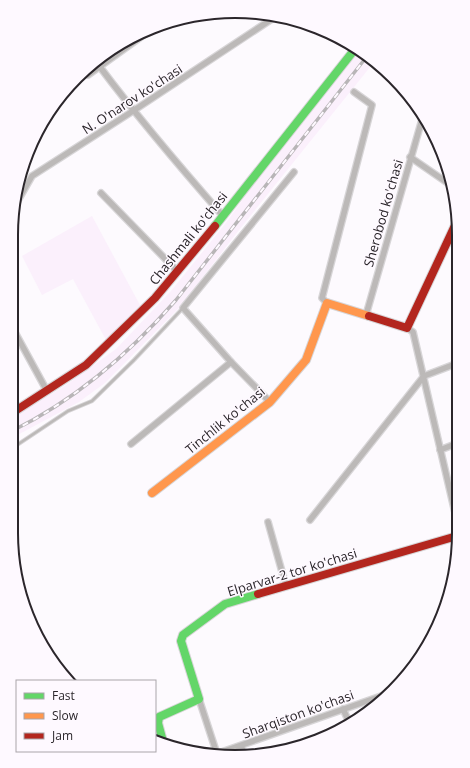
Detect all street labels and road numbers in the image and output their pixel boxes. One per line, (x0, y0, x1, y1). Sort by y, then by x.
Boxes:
street label: N. O'narov ko'chasi (78, 60, 186, 138)
street label: Sherobod ko'chasi (359, 157, 407, 269)
street label: Chashmali ko'chasi (145, 188, 231, 288)
street label: Tinchlik ko'chasi (181, 382, 269, 458)
street label: Elparvar-2 tor ko'chasi (225, 544, 359, 600)
street label: Sharqiston ko'chasi (240, 685, 356, 743)

